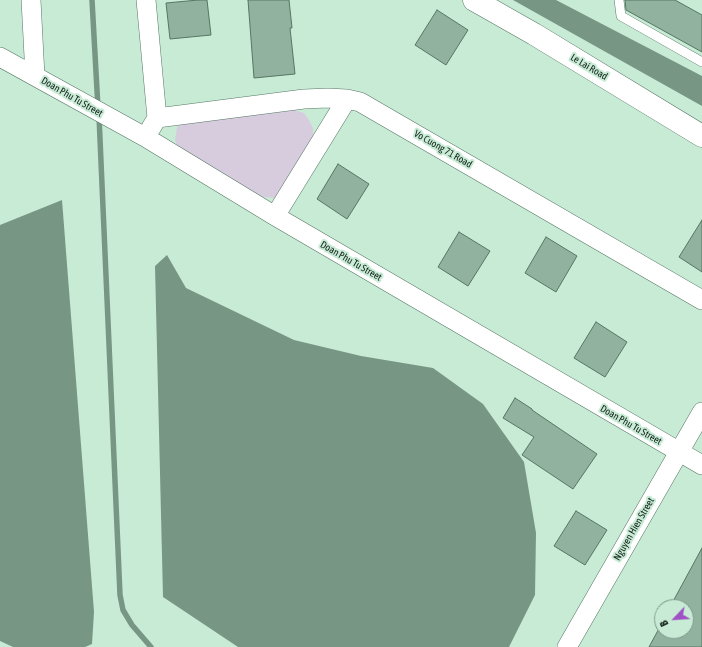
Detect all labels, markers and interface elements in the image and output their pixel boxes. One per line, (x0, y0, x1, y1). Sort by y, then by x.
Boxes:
street label: Le Lai Road (568, 51, 610, 83)
street label: Doan Phu Tu Street (39, 75, 105, 119)
street label: Vo Cuong 71 Road (412, 128, 474, 170)
street label: Doan Phu Tu Street (318, 239, 384, 283)
street label: Doan Phu Tu Street (598, 403, 664, 447)
street label: Nguyen Hien Street (611, 495, 657, 563)
north arrow (654, 599, 694, 639)
text: B (657, 619, 671, 629)

